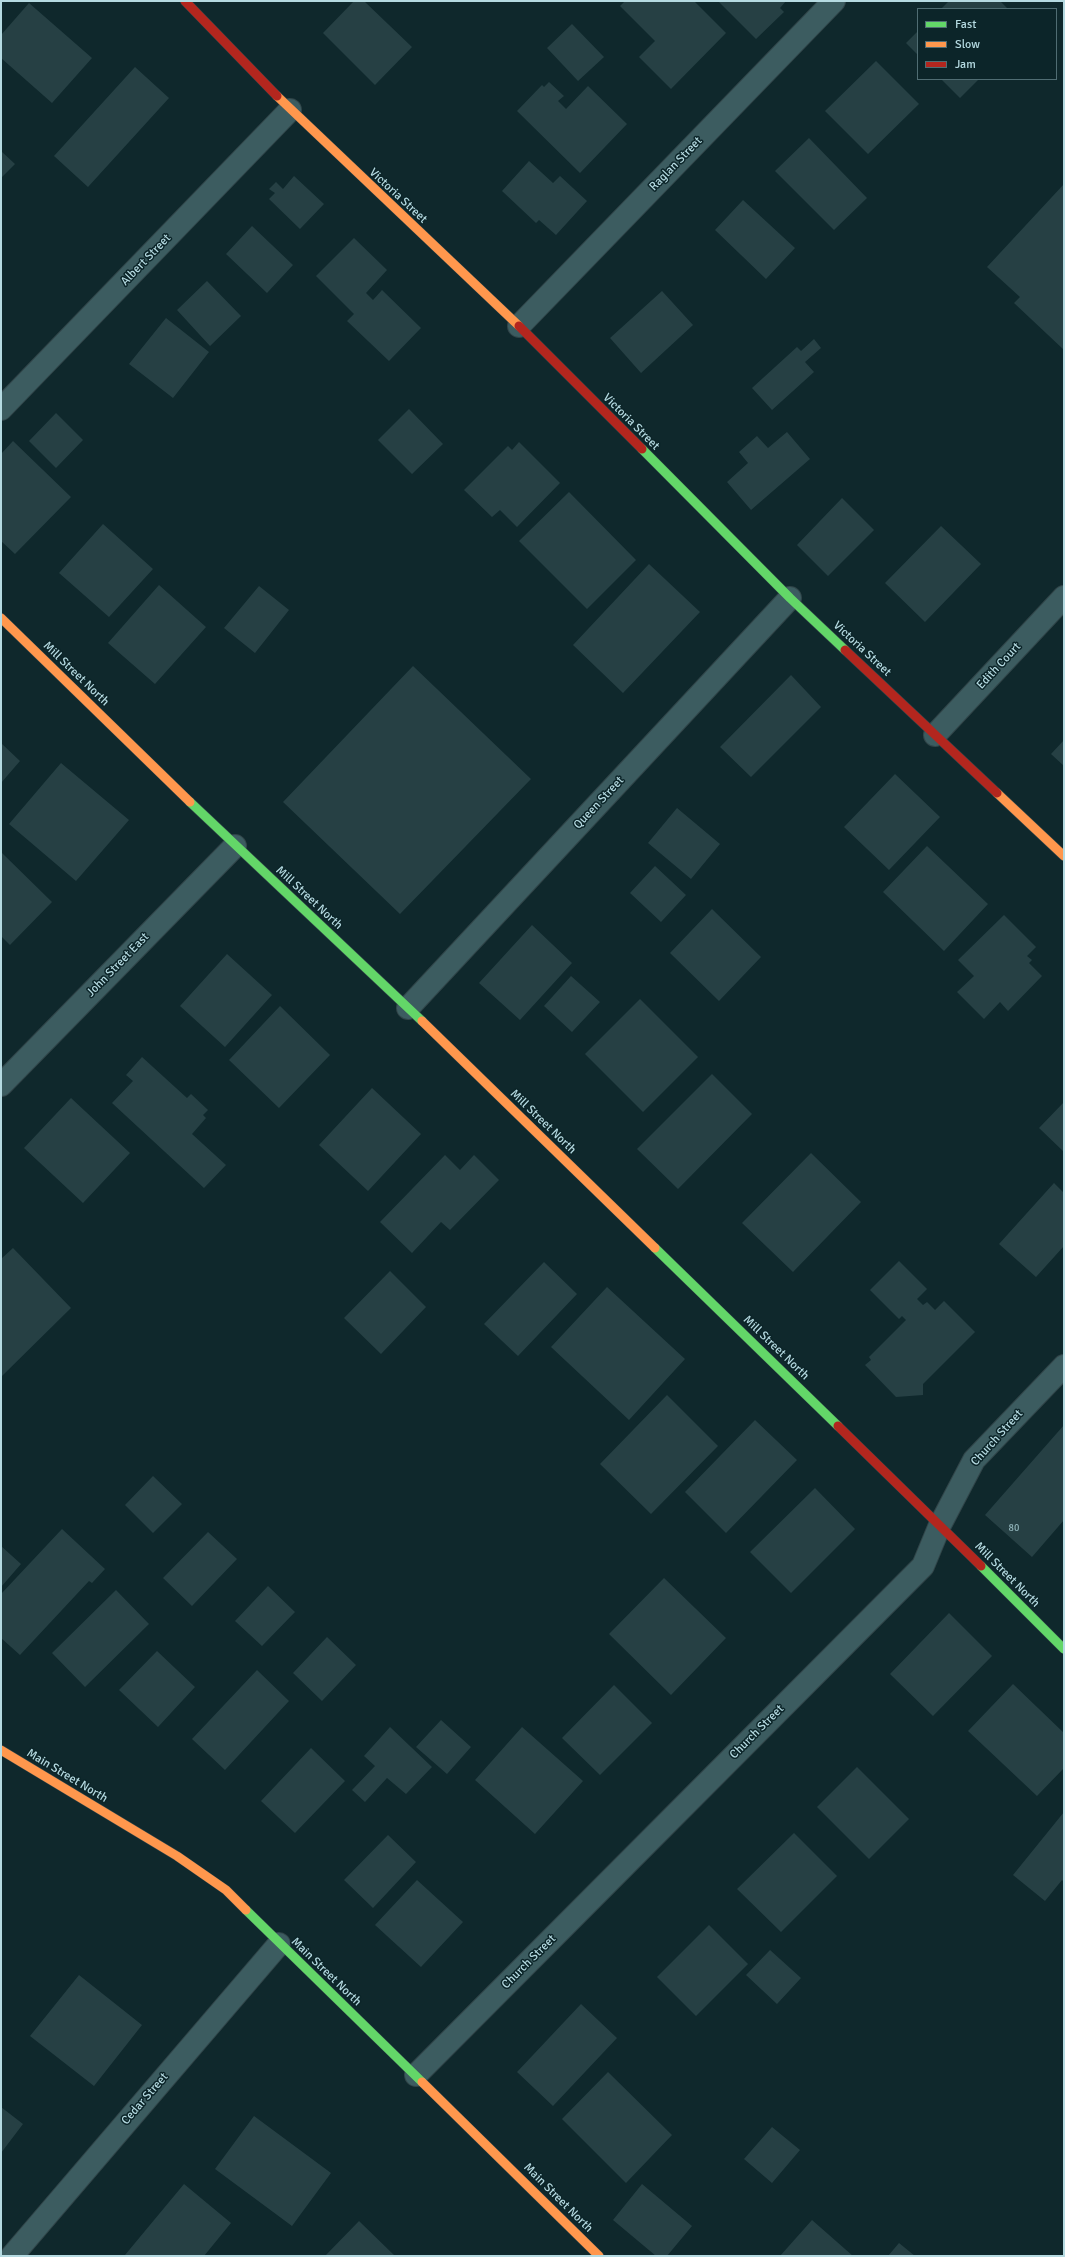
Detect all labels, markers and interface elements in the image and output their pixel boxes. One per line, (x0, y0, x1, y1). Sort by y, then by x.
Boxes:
legend (917, 8, 1057, 80)
text: Fast (955, 17, 976, 32)
text: Slow (955, 37, 980, 52)
text: Jam (955, 57, 976, 72)
street label: Raglan Street (647, 134, 705, 194)
street label: Victoria Street (366, 166, 430, 226)
street label: Albert Street (118, 231, 174, 289)
street label: Victoria Street (600, 391, 662, 453)
street label: Victoria Street (830, 619, 894, 679)
street label: Mill Street North (40, 639, 112, 709)
street label: Edith Court (974, 640, 1024, 692)
street label: Queen Street (571, 774, 627, 832)
street label: Mill Street North (273, 863, 345, 933)
street label: John Street East (84, 930, 152, 1000)
street label: Mill Street North (507, 1087, 579, 1157)
street label: Mill Street North (740, 1313, 812, 1383)
street label: Church Street (968, 1407, 1026, 1469)
house number: 80 (1009, 1522, 1019, 1534)
street label: Mill Street North (971, 1539, 1043, 1611)
street label: Church Street (727, 1702, 787, 1762)
street label: Main Street North (24, 1746, 110, 1806)
street label: Church Street (499, 1932, 559, 1992)
street label: Main Street North (288, 1935, 364, 2009)
street label: Cedar Street (119, 2070, 171, 2128)
street label: Main Street North (520, 2160, 596, 2236)

